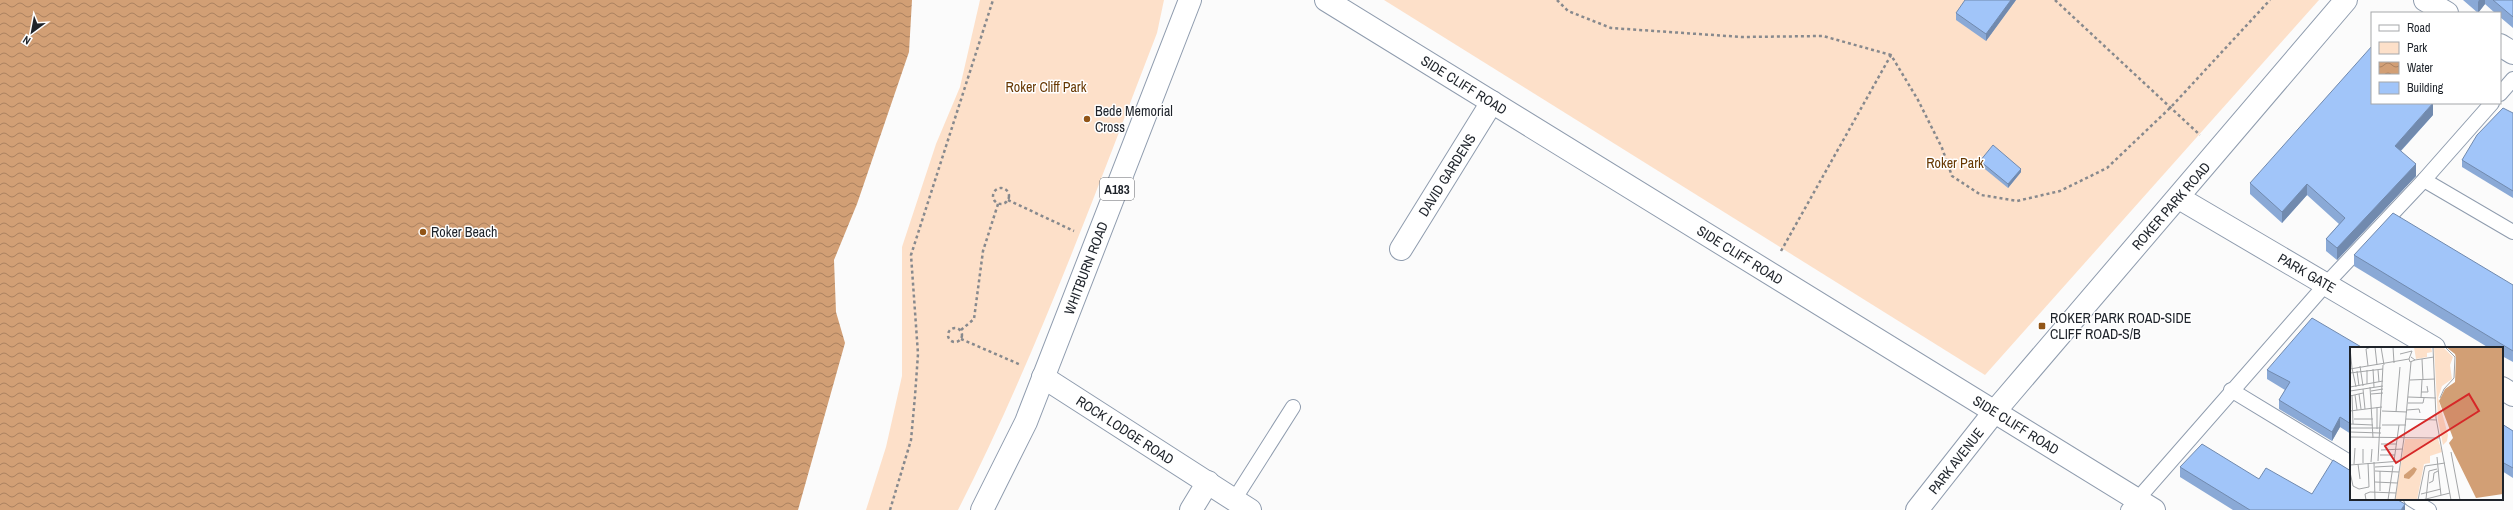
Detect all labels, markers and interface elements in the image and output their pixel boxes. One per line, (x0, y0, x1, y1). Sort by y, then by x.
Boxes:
north arrow (12, 12, 52, 52)
legend (2371, 12, 2501, 104)
text: Road (2407, 20, 2431, 36)
text: N (20, 33, 33, 48)
text: Park (2407, 40, 2427, 56)
street label: SIDE CLIFF ROAD (1418, 51, 1510, 119)
text: Water (2407, 60, 2434, 76)
park label: Roker Cliff Park (1006, 78, 1087, 96)
text: Building (2407, 80, 2444, 96)
place label: Bede Memorial Cross (1095, 102, 1173, 136)
marker: Bede Memorial Cross (1082, 114, 1092, 124)
street label: DAVID GARDENS (1414, 130, 1480, 220)
park label: Roker Park (1926, 154, 1984, 172)
street label: ROKER PARK ROAD (2128, 158, 2214, 254)
road number: A183 (1100, 178, 1134, 200)
street label: WHITBURN ROAD (1060, 219, 1112, 317)
street label: SIDE CLIFF ROAD (1694, 221, 1786, 289)
place label: Roker Beach (431, 223, 497, 241)
marker: Roker Beach (418, 227, 428, 237)
street label: PARK GATE (2275, 249, 2339, 297)
place label: ROKER PARK ROAD-SIDE CLIFF ROAD-S/B (2050, 309, 2191, 343)
marker: ROKER PARK ROAD-SIDE CLIFF ROAD-S/B (2037, 321, 2047, 331)
inset map (2350, 347, 2503, 500)
street label: SIDE CLIFF ROAD (1970, 391, 2062, 459)
street label: ROCK LODGE ROAD (1073, 392, 1177, 468)
street label: PARK AVENUE (1924, 424, 1988, 498)

